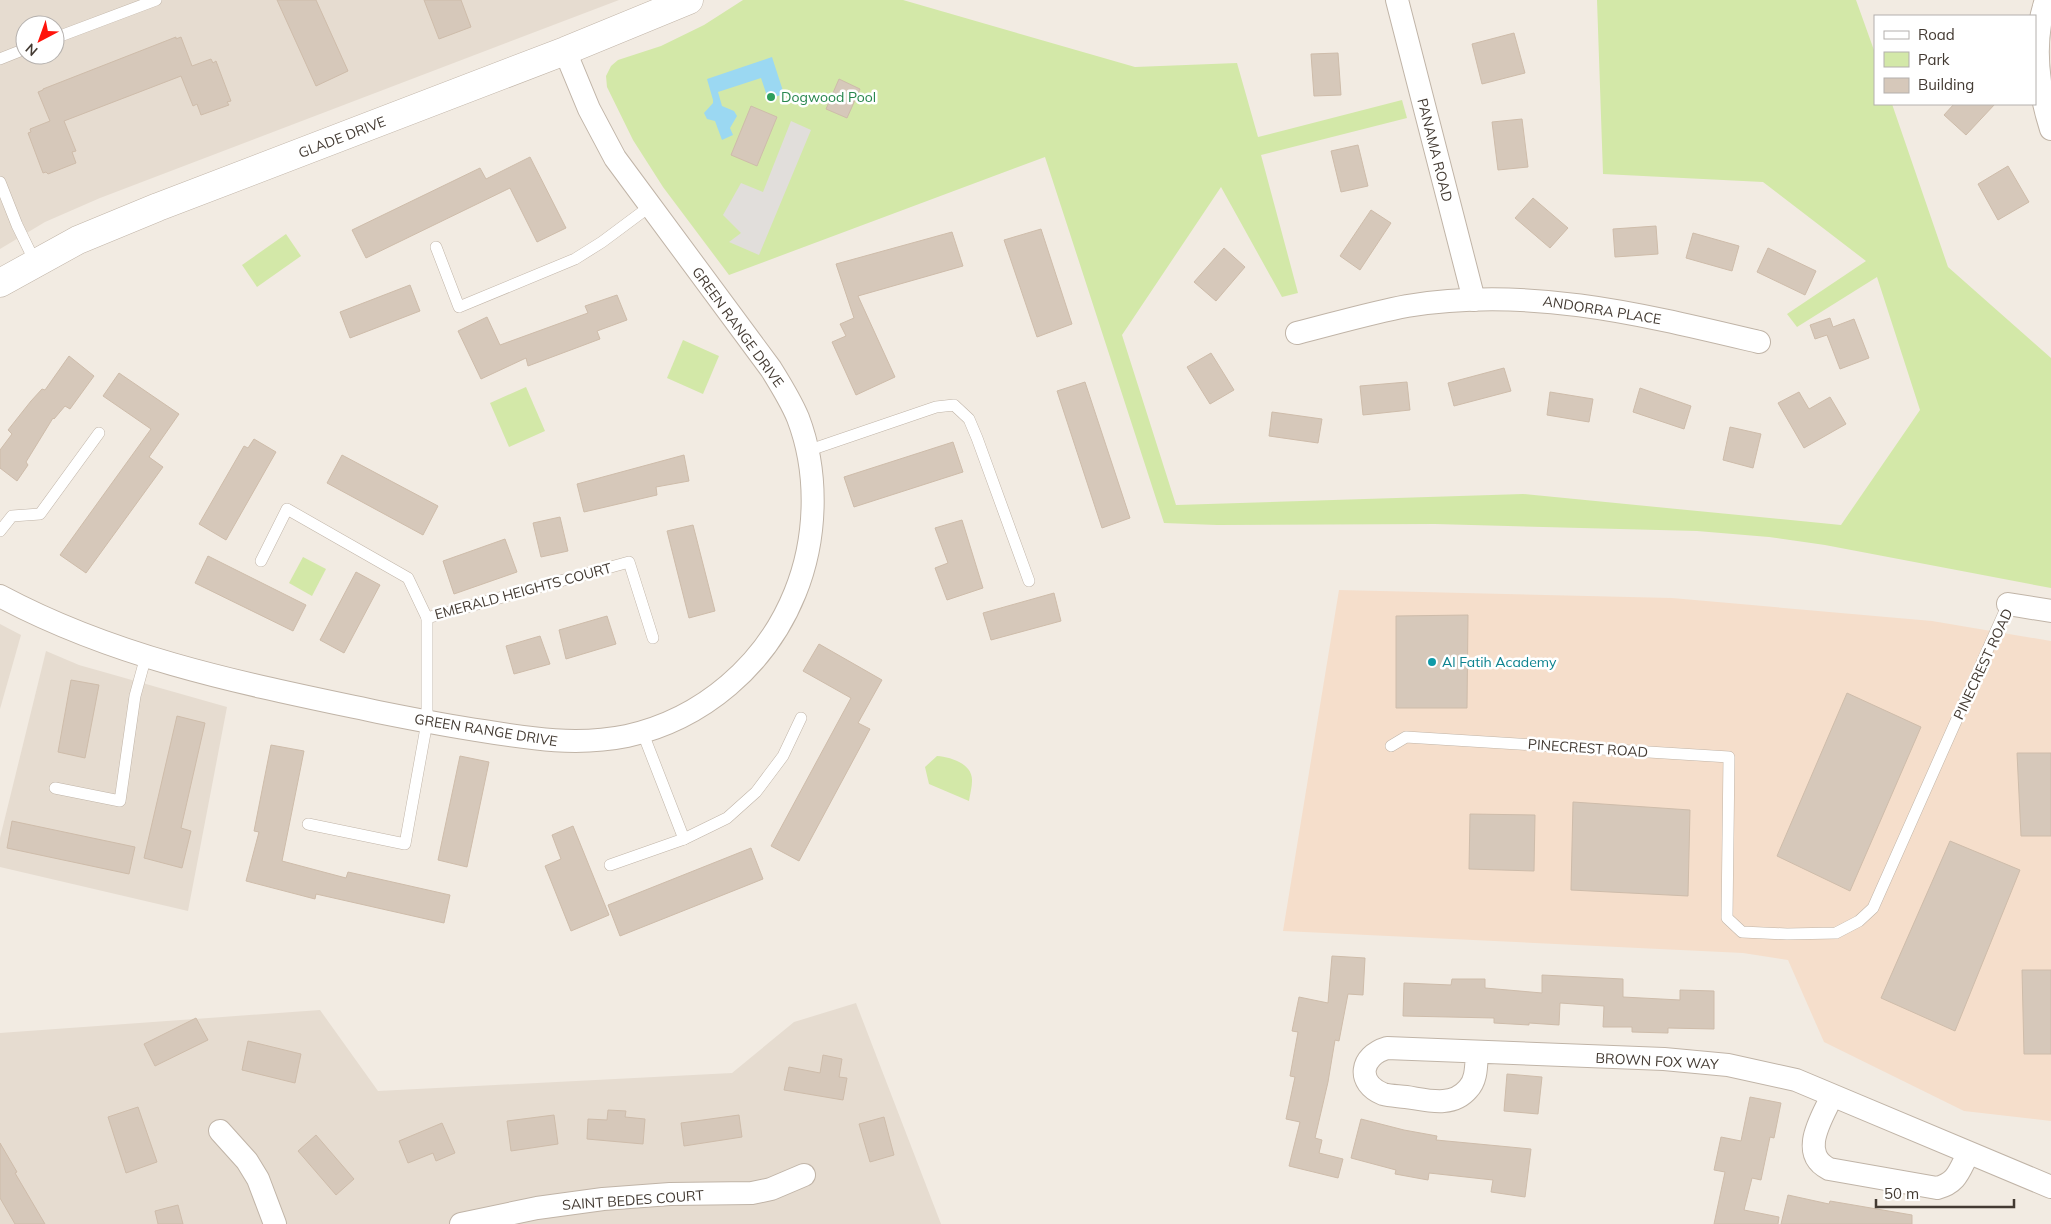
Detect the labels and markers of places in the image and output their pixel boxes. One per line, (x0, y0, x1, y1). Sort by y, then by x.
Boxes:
place label: Dogwood Pool (781, 88, 876, 106)
marker: Dogwood Pool (765, 91, 777, 103)
place label: Al Fatih Academy (1442, 653, 1557, 671)
marker: Al Fatih Academy (1426, 656, 1438, 668)

